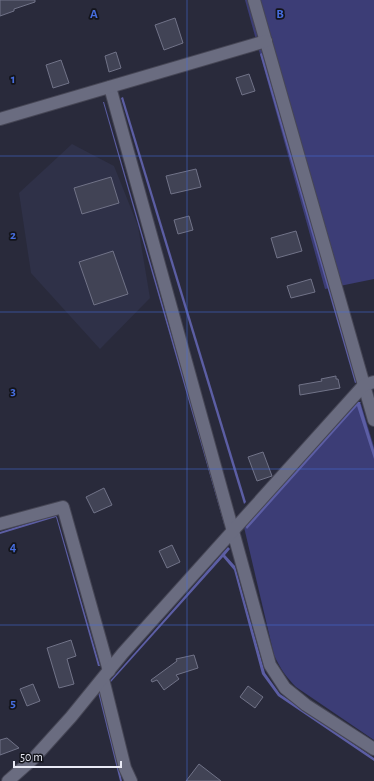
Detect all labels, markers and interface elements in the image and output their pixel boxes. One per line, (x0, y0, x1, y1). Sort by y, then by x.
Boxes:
text: A (90, 8, 98, 21)
text: B (276, 8, 284, 21)
text: 1 (11, 73, 15, 86)
text: 2 (10, 229, 16, 242)
text: 3 (10, 385, 16, 398)
text: 4 (10, 541, 17, 554)
text: 5 (10, 697, 16, 710)
scale bar (14, 743, 121, 769)
text: 50 m (20, 751, 43, 763)

